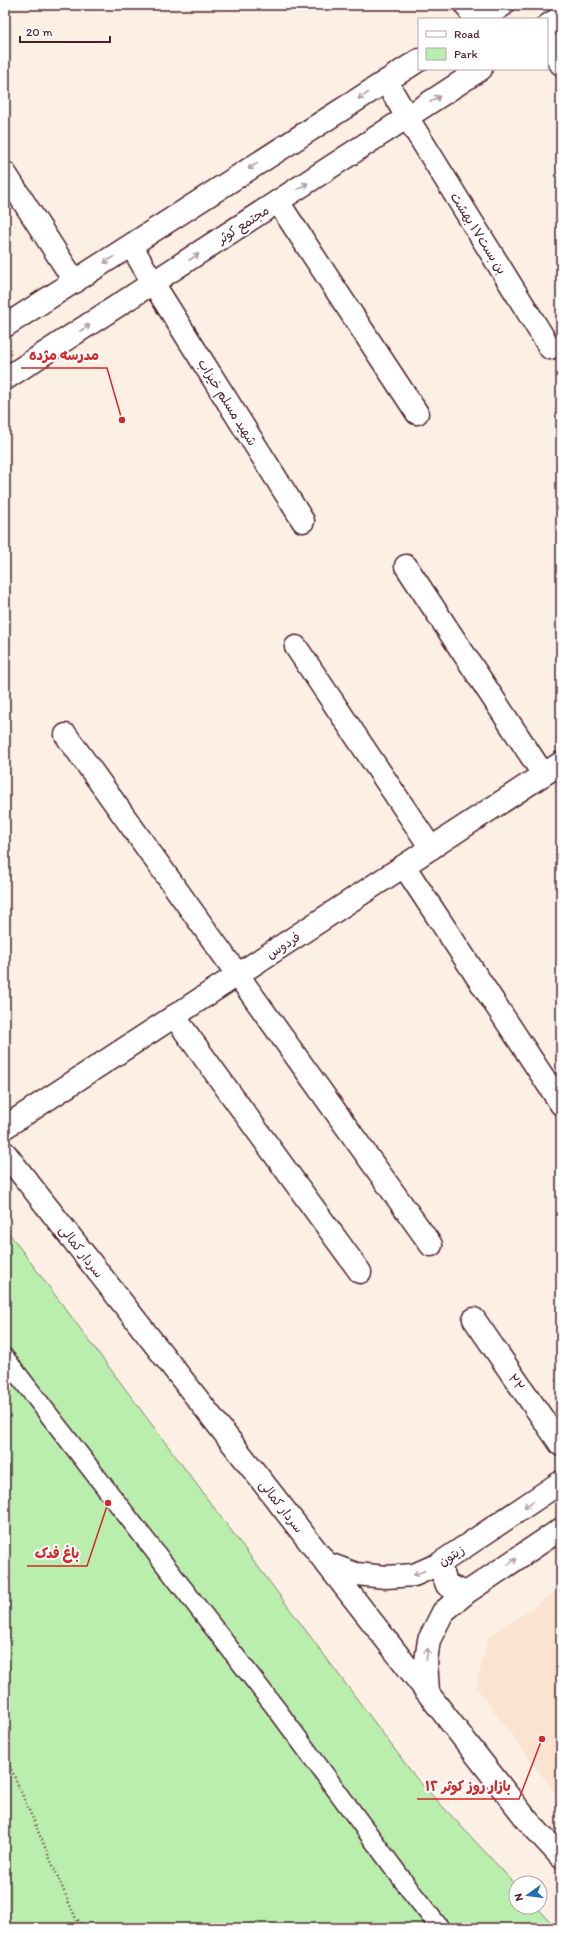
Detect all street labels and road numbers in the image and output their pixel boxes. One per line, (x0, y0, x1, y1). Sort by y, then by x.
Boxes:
street label: بن بست۱۷ بهشت (447, 190, 510, 277)
street label: مجتمع کوثر (214, 202, 273, 250)
street label: شهید مسلم خیزاب (192, 356, 260, 450)
street label: فردوس (264, 929, 304, 963)
street label: سردار کمالی (55, 1222, 107, 1282)
street label: ۲۲ (505, 1371, 528, 1394)
street label: سردار کمالی (255, 1477, 307, 1537)
street label: زیتون (436, 1542, 468, 1570)

